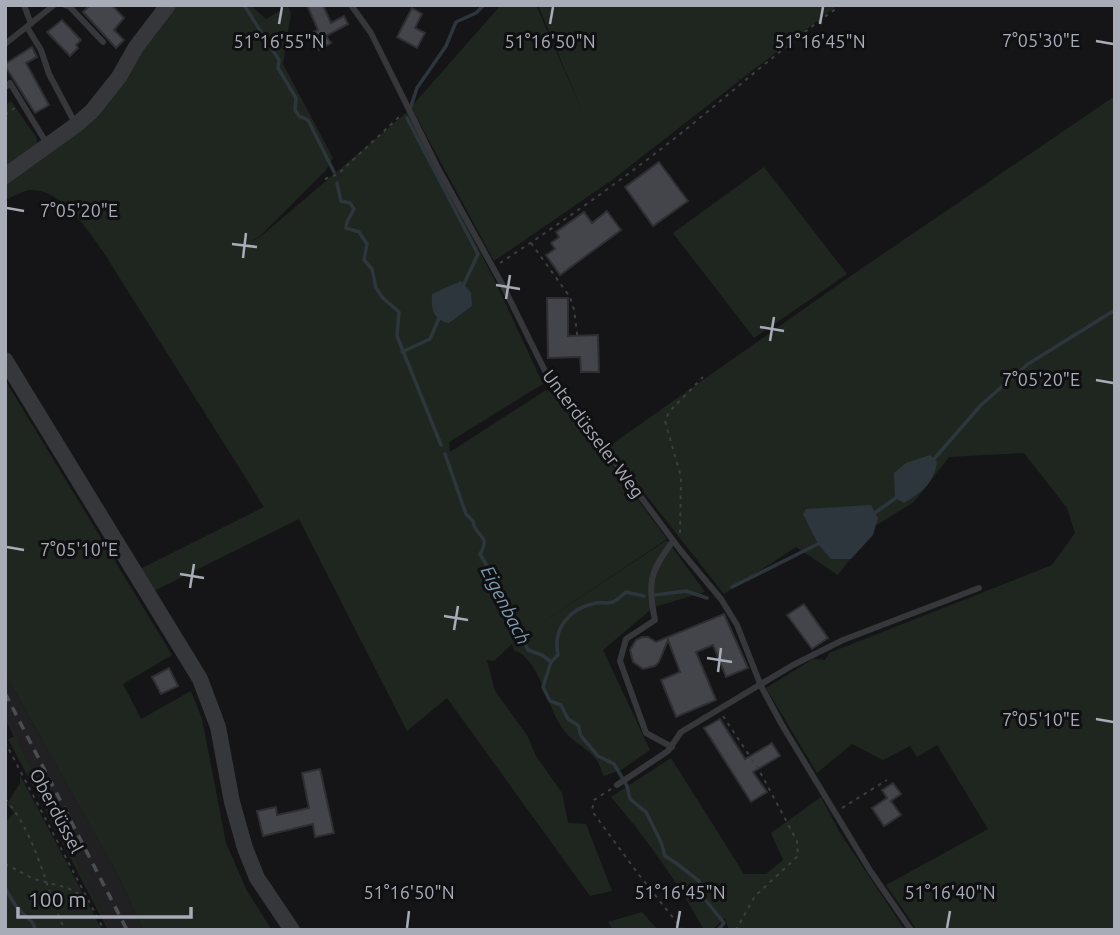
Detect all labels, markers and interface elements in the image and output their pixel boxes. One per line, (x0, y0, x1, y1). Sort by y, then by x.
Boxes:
text: 7°05'30"E (1002, 30, 1080, 50)
text: 51°16'55"N (233, 31, 325, 51)
text: 51°16'50"N (504, 31, 596, 51)
text: 51°16'45"N (774, 31, 866, 51)
text: 7°05'20"E (40, 200, 118, 220)
street label: Unterdüsseler Weg (539, 365, 648, 501)
text: 7°05'20"E (1002, 369, 1080, 389)
text: 7°05'10"E (40, 539, 118, 559)
water label: Eigenbach (477, 562, 535, 648)
text: 7°05'10"E (1002, 709, 1080, 729)
street label: Oberdüssel (26, 765, 88, 856)
scale bar (18, 876, 191, 920)
text: 51°16'50"N (363, 882, 455, 902)
text: 51°16'45"N (634, 882, 726, 902)
text: 51°16'40"N (904, 882, 996, 902)
text: 100 m (28, 887, 86, 911)

